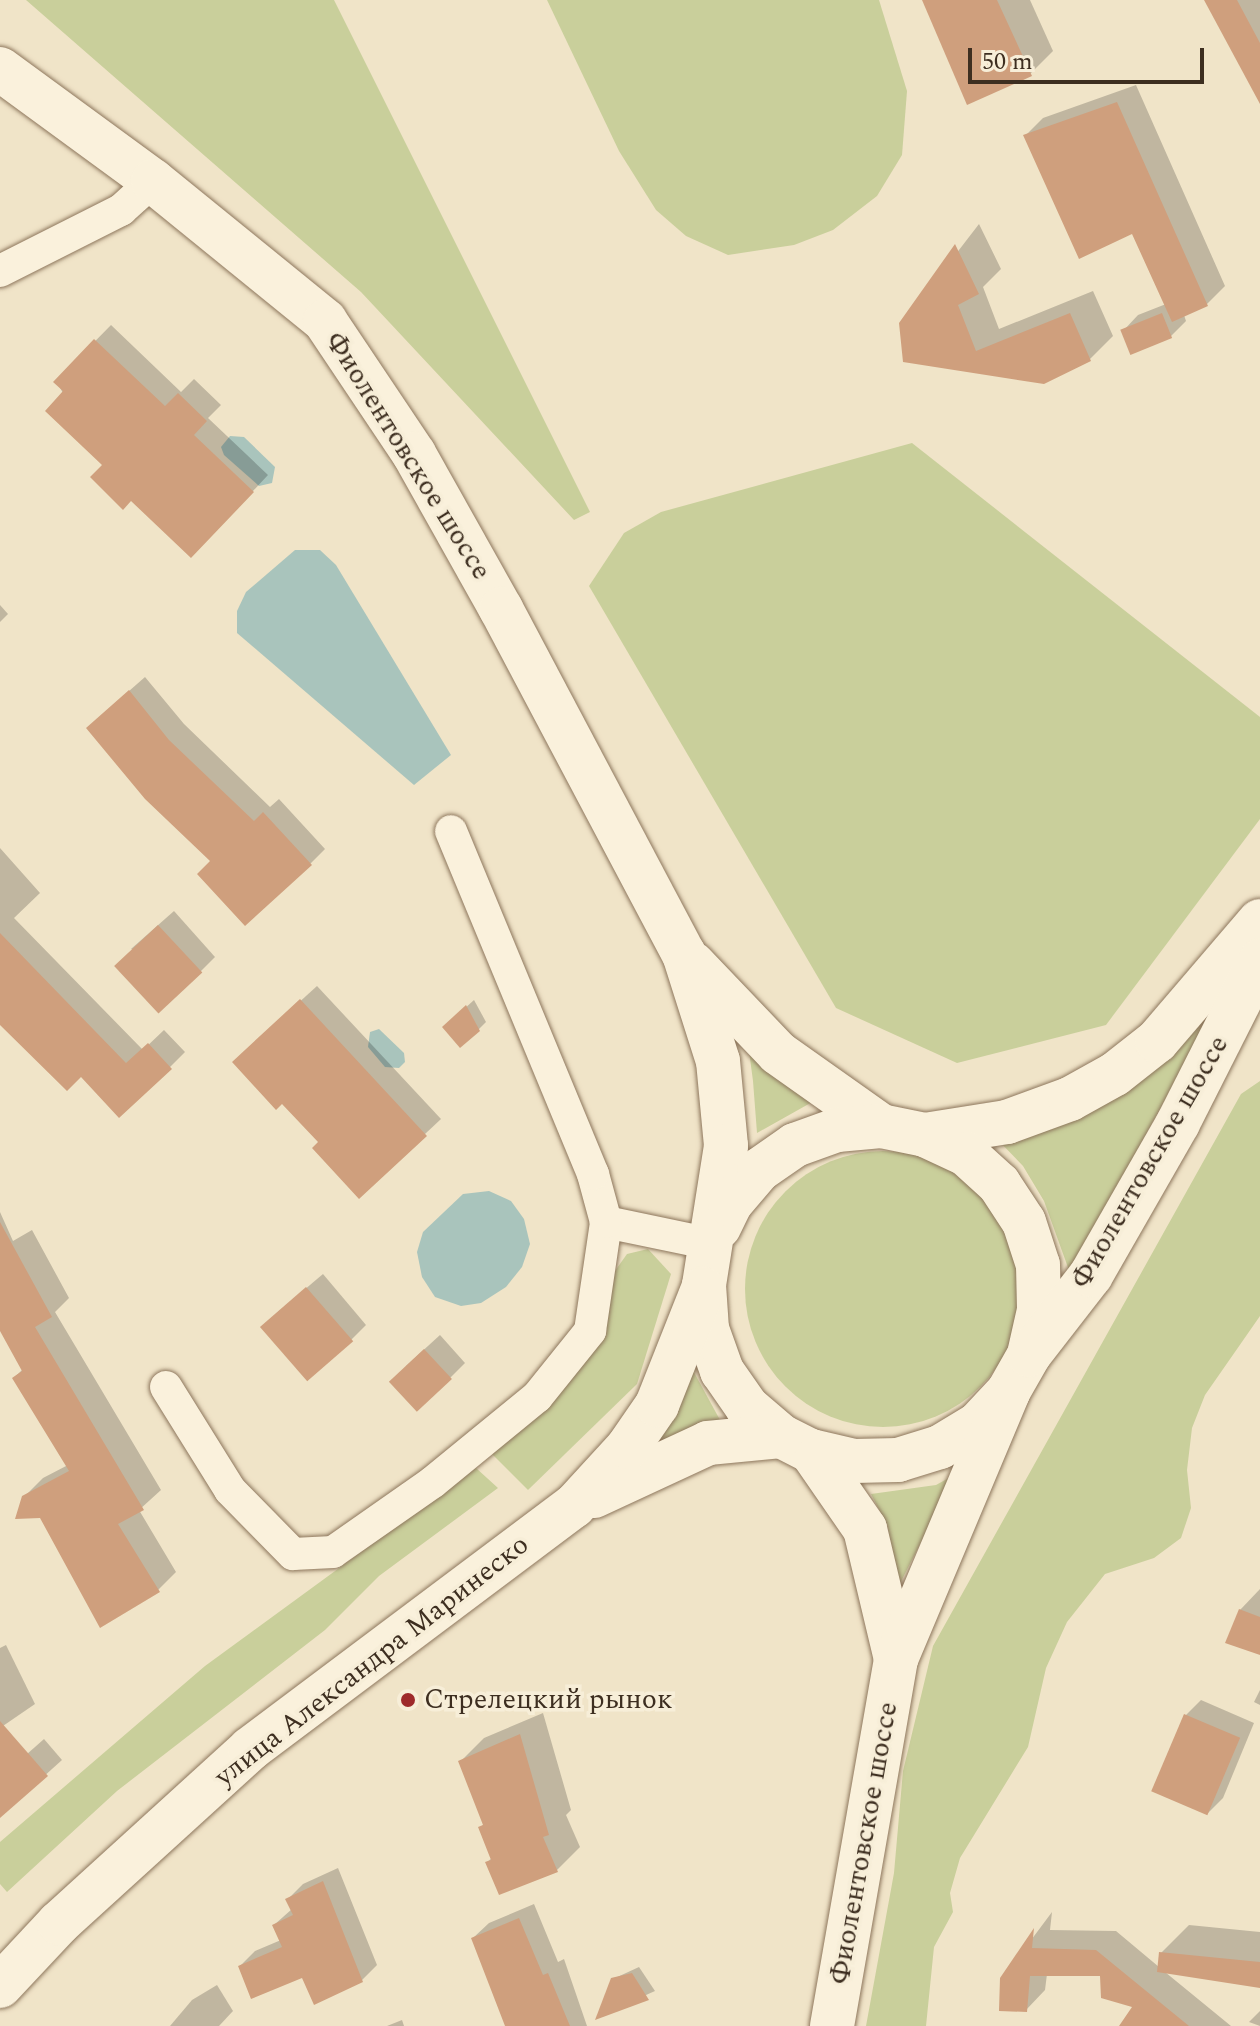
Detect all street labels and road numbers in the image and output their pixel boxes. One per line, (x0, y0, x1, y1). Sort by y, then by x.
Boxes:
street label: Фиолентовское шоссе (318, 326, 498, 586)
street label: Фиолентовское шоссе (1064, 1030, 1236, 1294)
street label: улица Александра Маринеско (208, 1528, 536, 1794)
street label: Фиолентовское шоссе (823, 1699, 905, 1987)

